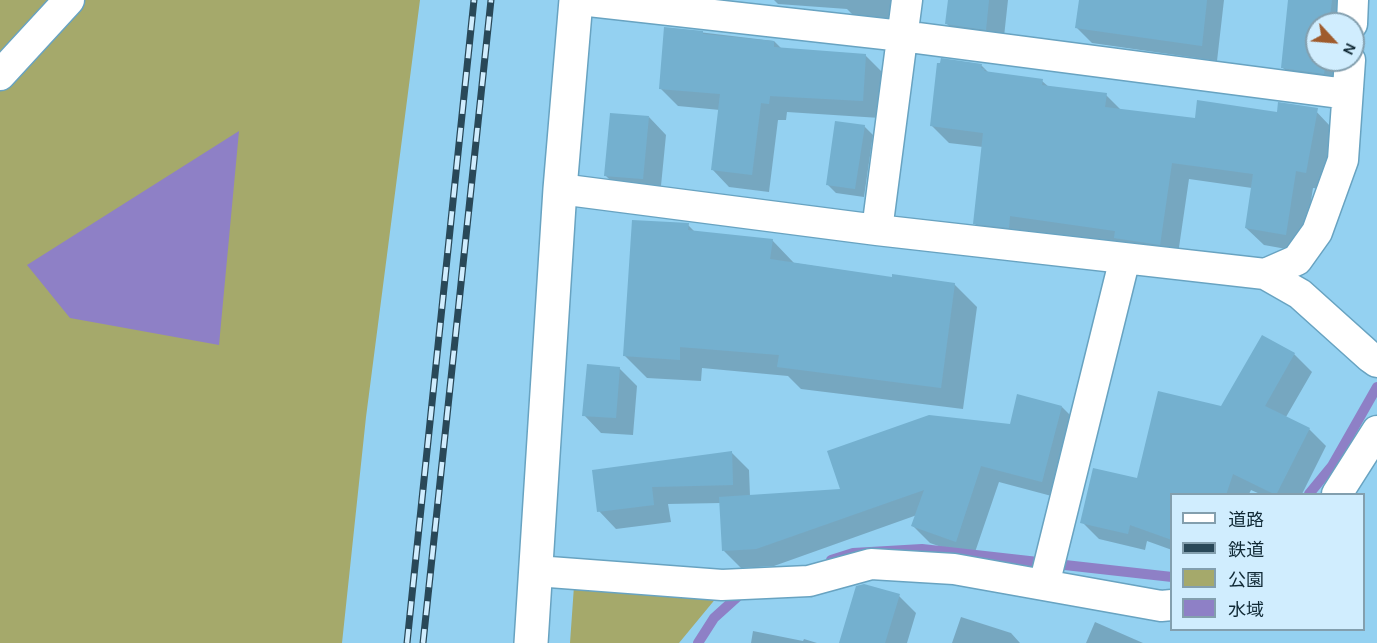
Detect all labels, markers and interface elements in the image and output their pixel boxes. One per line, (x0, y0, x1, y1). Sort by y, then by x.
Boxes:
north arrow (1305, 12, 1365, 72)
text: N (1339, 40, 1361, 59)
legend (1170, 493, 1365, 631)
text: 道路 (1228, 509, 1264, 531)
text: 鉄道 (1228, 539, 1264, 561)
text: 公園 (1228, 569, 1264, 591)
text: 水域 (1228, 599, 1264, 621)

